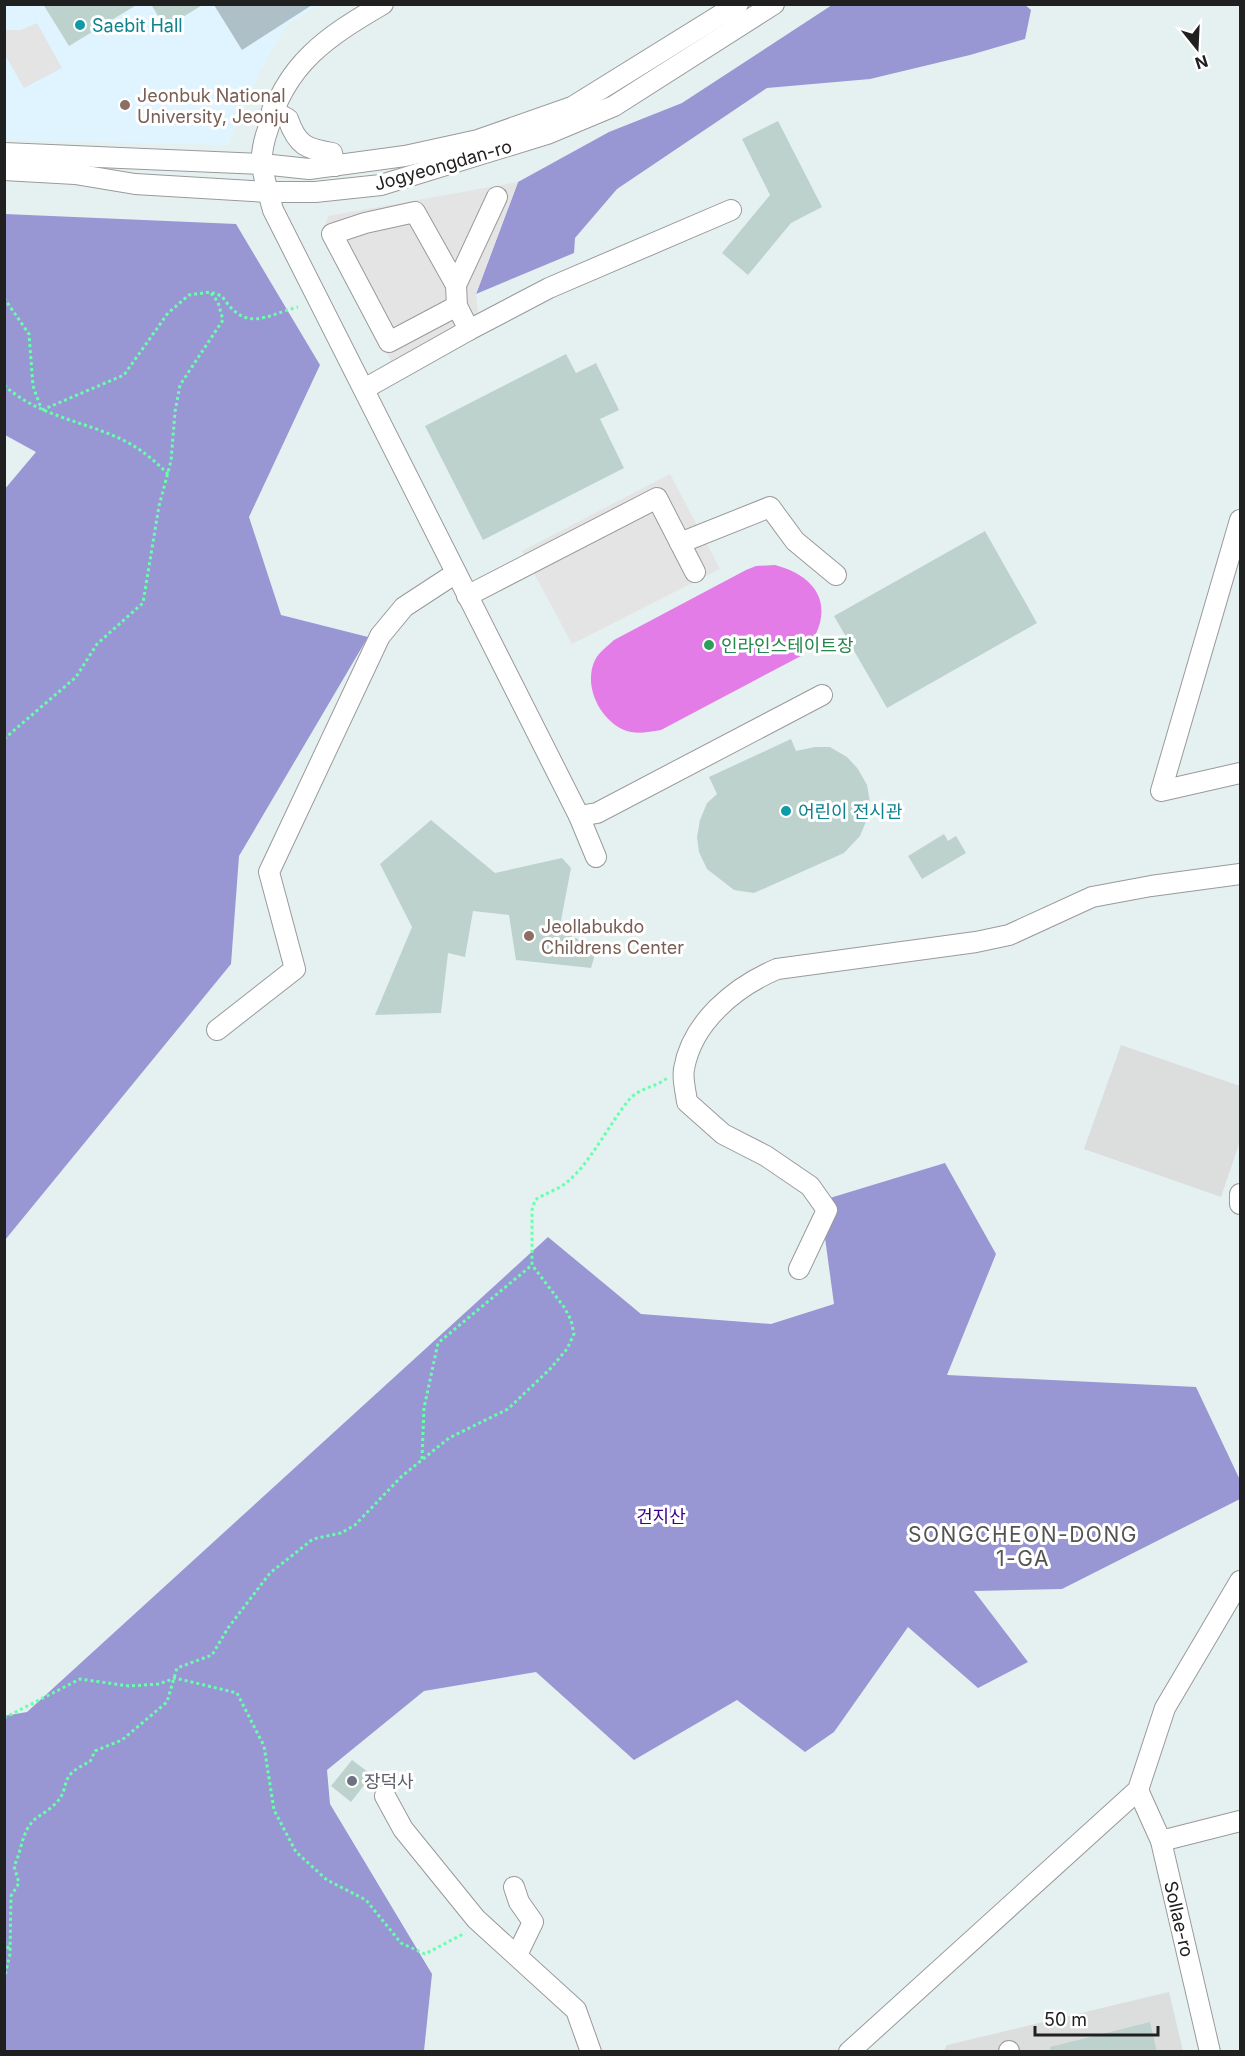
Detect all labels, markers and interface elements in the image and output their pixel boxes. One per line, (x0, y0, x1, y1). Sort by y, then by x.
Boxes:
place label: Saebit Hall (92, 15, 183, 36)
marker: Saebit Hall (73, 18, 87, 32)
north arrow (1167, 18, 1227, 78)
text: N (1193, 51, 1211, 74)
place label: Jeonbuk National University, Jeonju (137, 85, 289, 127)
marker: Jeonbuk National University, Jeonju (118, 98, 132, 112)
street label: Jogyeongdan-ro (372, 135, 514, 195)
place label: 인라인스테이트장 (721, 635, 853, 656)
marker: 인라인스테이트장 (702, 638, 716, 652)
place label: 어린이 전시관 (798, 801, 903, 822)
marker: 어린이 전시관 (779, 804, 793, 818)
place label: Jeollabukdo Childrens Center (541, 916, 684, 958)
marker: Jeollabukdo Childrens Center (522, 929, 536, 943)
park label: 건지산 (636, 1506, 686, 1527)
district label: SONGCHEON-DONG 1-GA (908, 1522, 1138, 1571)
place label: 장덕사 (364, 1771, 414, 1792)
marker: 장덕사 (345, 1774, 359, 1788)
street label: Sollae-ro (1160, 1879, 1198, 1959)
scale bar (1035, 1999, 1158, 2037)
text: 50 m (1044, 2009, 1087, 2030)

